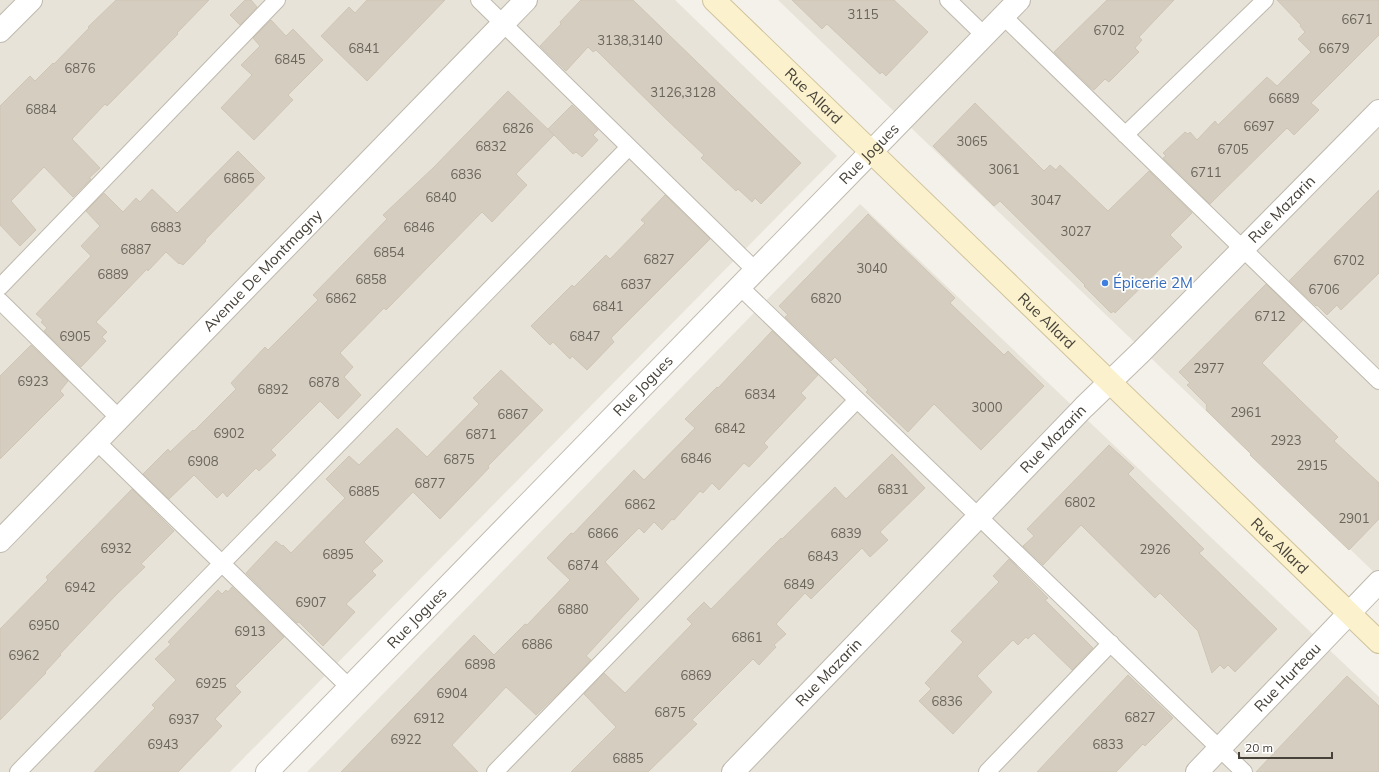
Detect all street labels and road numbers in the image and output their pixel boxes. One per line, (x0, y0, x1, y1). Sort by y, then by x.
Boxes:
street label: Rue Allard (781, 63, 846, 128)
street label: Rue Jogues (835, 119, 903, 188)
street label: Rue Mazarin (1244, 171, 1319, 247)
street label: Avenue De Montmagny (199, 205, 326, 335)
street label: Rue Allard (1014, 288, 1079, 353)
street label: Rue Jogues (609, 351, 677, 420)
street label: Rue Mazarin (1016, 400, 1090, 477)
street label: Rue Allard (1247, 513, 1313, 578)
street label: Rue Jogues (383, 583, 451, 652)
street label: Rue Mazarin (791, 634, 865, 710)
street label: Rue Hurteau (1250, 639, 1325, 715)

